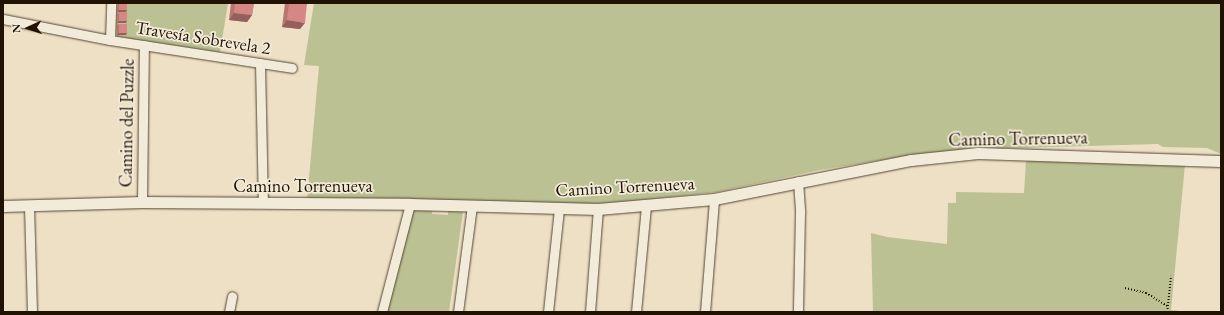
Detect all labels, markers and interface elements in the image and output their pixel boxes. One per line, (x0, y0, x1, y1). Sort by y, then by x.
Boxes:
north arrow (8, 8, 48, 48)
street label: Travesía Sobrevela 2 (134, 17, 272, 59)
text: N (9, 24, 23, 33)
street label: Camino del Puzzle (115, 58, 139, 188)
street label: Camino Torrenueva (948, 127, 1088, 151)
street label: Camino Torrenueva (555, 173, 695, 201)
street label: Camino Torrenueva (233, 175, 373, 197)

